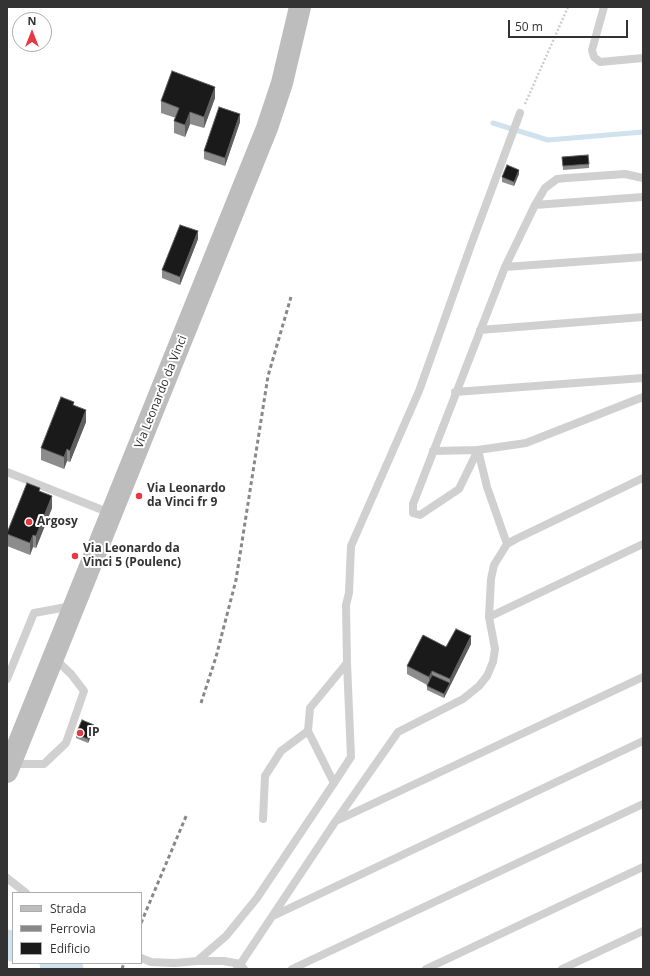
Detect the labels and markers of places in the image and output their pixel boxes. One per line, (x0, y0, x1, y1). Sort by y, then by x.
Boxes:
place label: Via Leonardo da Vinci fr 9 (147, 482, 226, 510)
marker: Via Leonardo da Vinci fr 9 (134, 491, 144, 501)
place label: Argosy (37, 515, 78, 529)
marker: Argosy (24, 517, 34, 527)
place label: Via Leonardo da Vinci 5 (Poulenc) (83, 542, 181, 570)
marker: Via Leonardo da Vinci 5 (Poulenc) (70, 551, 80, 561)
place label: IP (88, 726, 100, 740)
marker: IP (75, 728, 85, 738)

